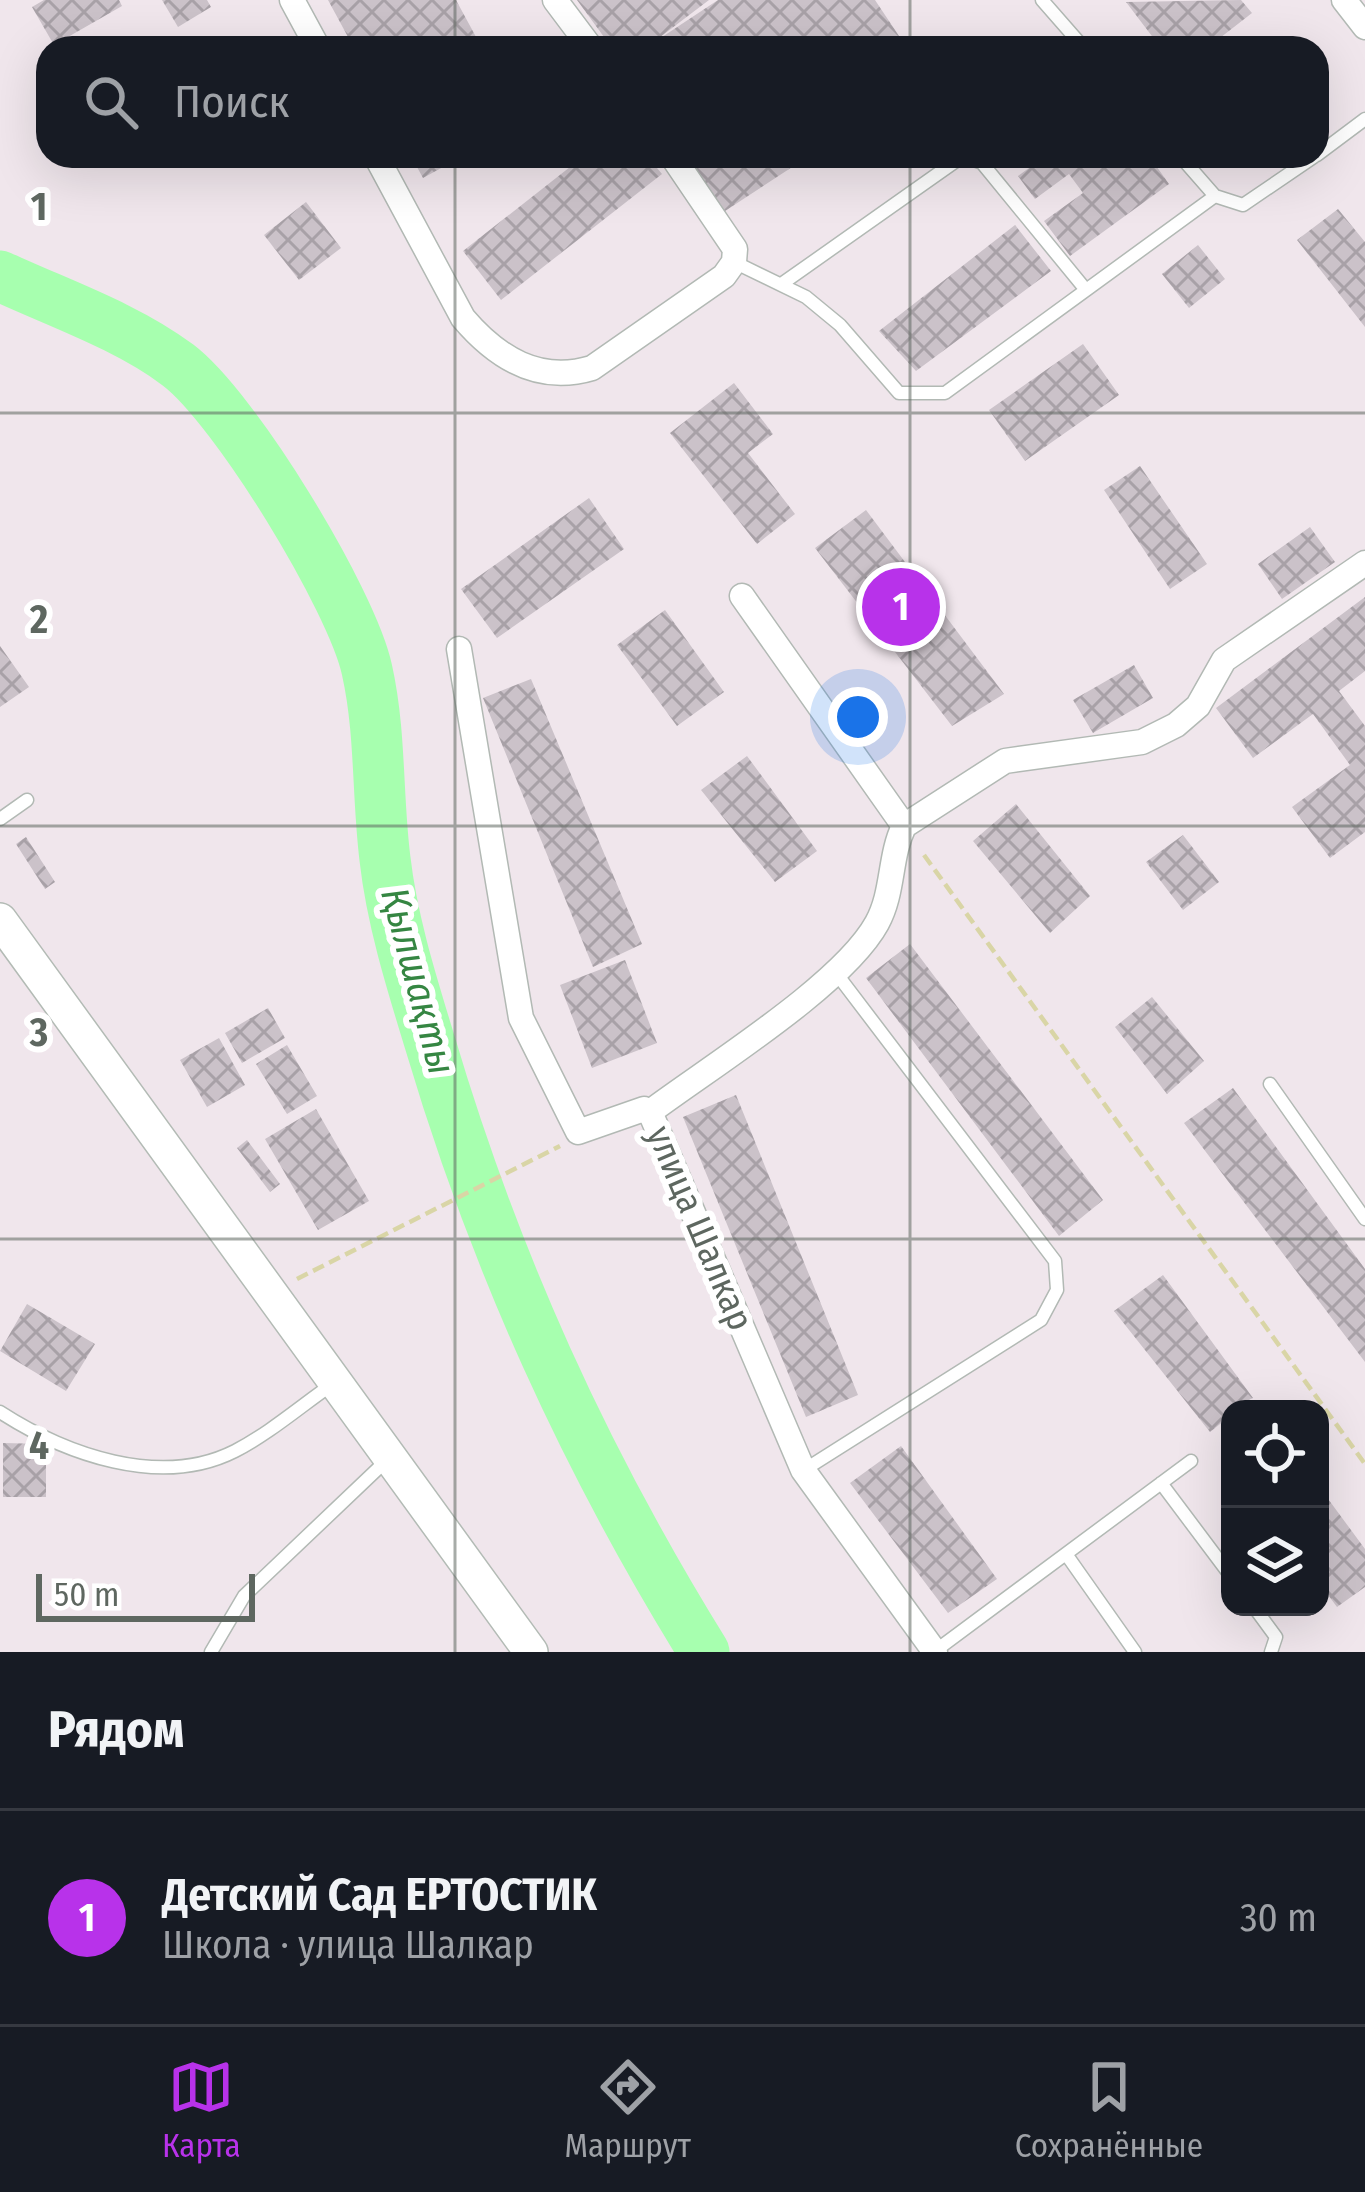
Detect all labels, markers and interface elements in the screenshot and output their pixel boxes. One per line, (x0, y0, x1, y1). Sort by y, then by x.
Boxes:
search box (36, 36, 1329, 168)
icon: search (78, 69, 144, 135)
text: Поиск (174, 75, 289, 129)
text: 1 (31, 184, 47, 230)
pin: 1 (862, 562, 940, 652)
text: 2 (29, 597, 48, 643)
your location (828, 687, 888, 747)
water label: Қылшақты (371, 883, 465, 1079)
text: 3 (29, 1010, 48, 1056)
street label: улица Шалкар (637, 1119, 763, 1337)
map controls (1221, 1400, 1329, 1616)
button: locate (1221, 1400, 1329, 1508)
text: 4 (29, 1423, 49, 1469)
button: layers (1221, 1508, 1329, 1616)
scale bar (36, 1568, 255, 1621)
text: 50 m (54, 1575, 119, 1615)
text: Рядом (48, 1699, 184, 1761)
text: Детский Сад ЕРТОСТИК (162, 1868, 597, 1922)
text: 1 (79, 1895, 95, 1941)
text: 30 m (1240, 1895, 1317, 1941)
text: Школа · улица Шалкар (162, 1922, 534, 1968)
tab: Карта (162, 2054, 241, 2166)
tab: Маршрут (565, 2054, 691, 2166)
tab: Сохранённые (1015, 2054, 1203, 2166)

